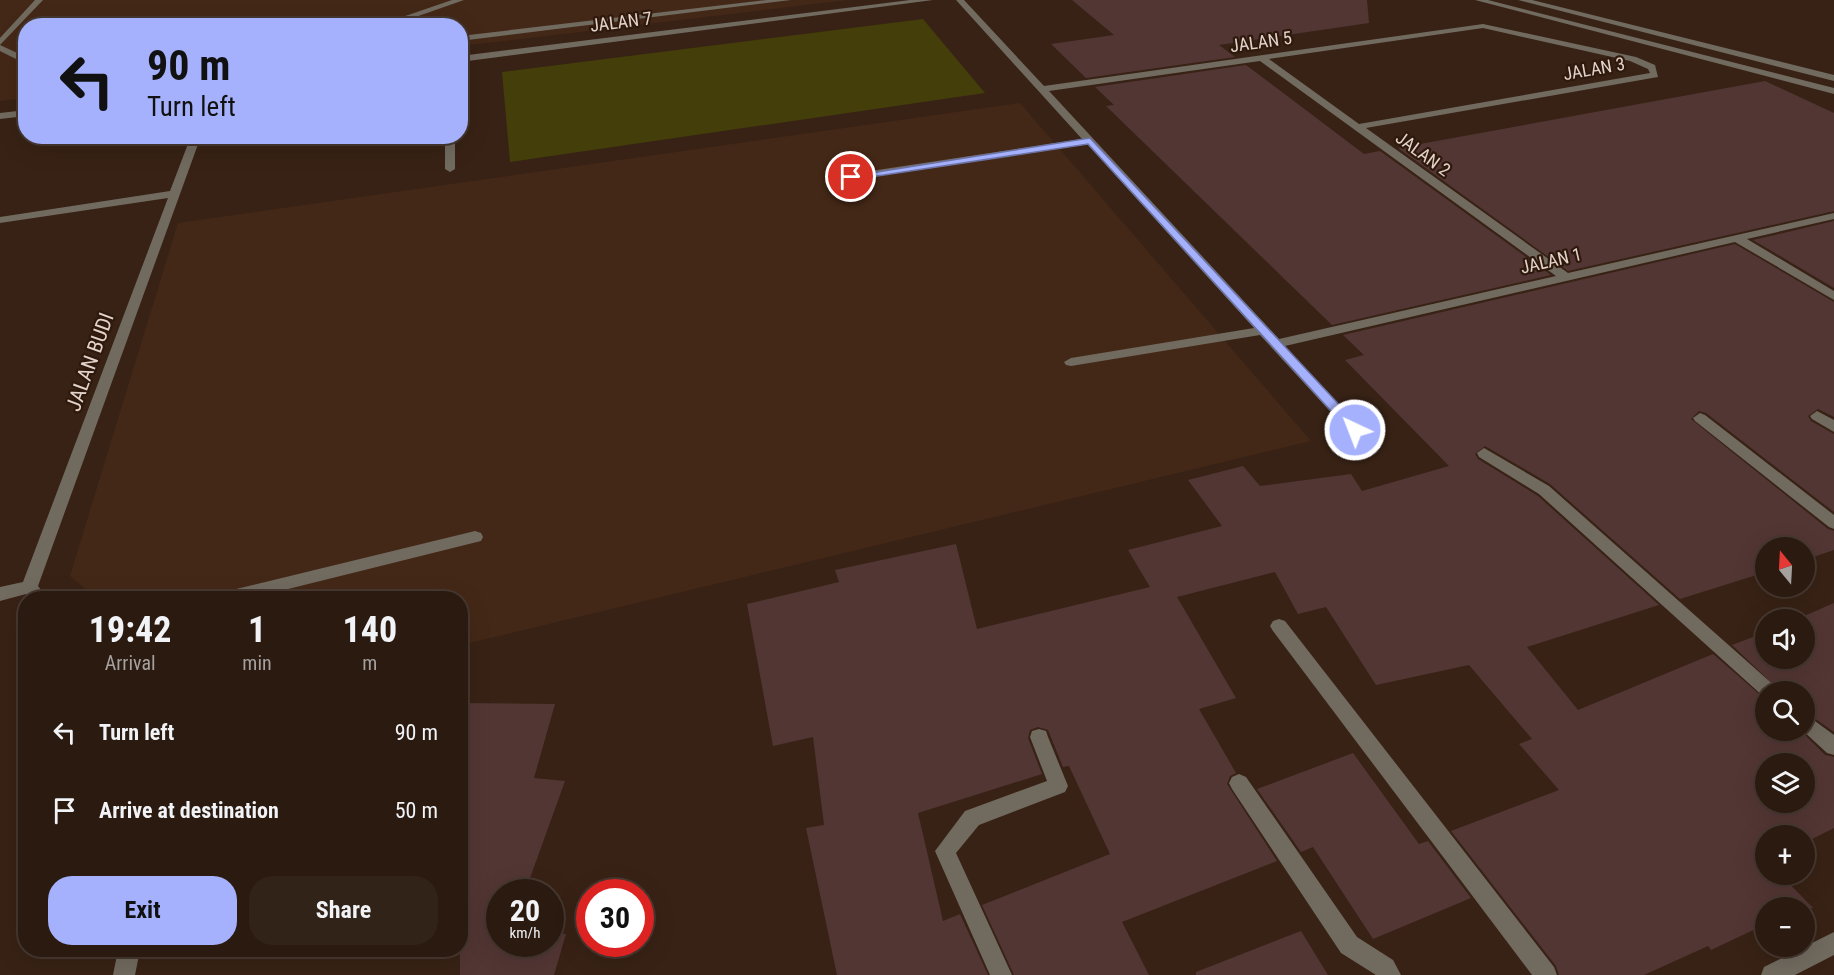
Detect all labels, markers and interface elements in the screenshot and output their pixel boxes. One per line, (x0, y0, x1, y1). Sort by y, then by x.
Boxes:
street label: JALAN 7 (589, 7, 653, 36)
street label: JALAN 5 (1229, 27, 1293, 56)
text: 90 m (147, 41, 230, 90)
icon: left (48, 42, 126, 120)
street label: JALAN 3 (1561, 53, 1626, 84)
text: Turn left (147, 91, 236, 123)
street label: JALAN 2 (1392, 127, 1455, 180)
pin (825, 151, 876, 202)
icon: arrive (834, 160, 867, 193)
street label: JALAN 1 (1518, 243, 1584, 278)
street label: JALAN BUDI (61, 310, 119, 414)
position arrow (1323, 398, 1387, 462)
north arrow (1755, 537, 1815, 597)
map controls (1755, 537, 1815, 957)
text: 19:42 (89, 609, 171, 651)
text: 1 (248, 609, 266, 651)
text: 140 (343, 609, 397, 651)
button: sound (1755, 609, 1815, 669)
text: Arrival (105, 651, 156, 675)
text: min (242, 651, 272, 675)
text: m (362, 651, 377, 675)
button: search (1755, 681, 1815, 741)
icon: left (48, 716, 81, 749)
text: Turn left (99, 720, 174, 745)
text: 90 m (395, 720, 438, 745)
button: layers (1755, 753, 1815, 813)
icon: arrive (48, 794, 81, 827)
text: Arrive at destination (99, 798, 279, 823)
text: 50 m (395, 798, 438, 823)
button: + (1755, 825, 1815, 885)
button: Exit (48, 876, 237, 945)
button: Share (249, 876, 438, 945)
speed limit sign: 30 (576, 879, 654, 957)
text: 20 (510, 893, 540, 928)
button: − (1755, 897, 1815, 957)
text: km/h (510, 924, 540, 942)

